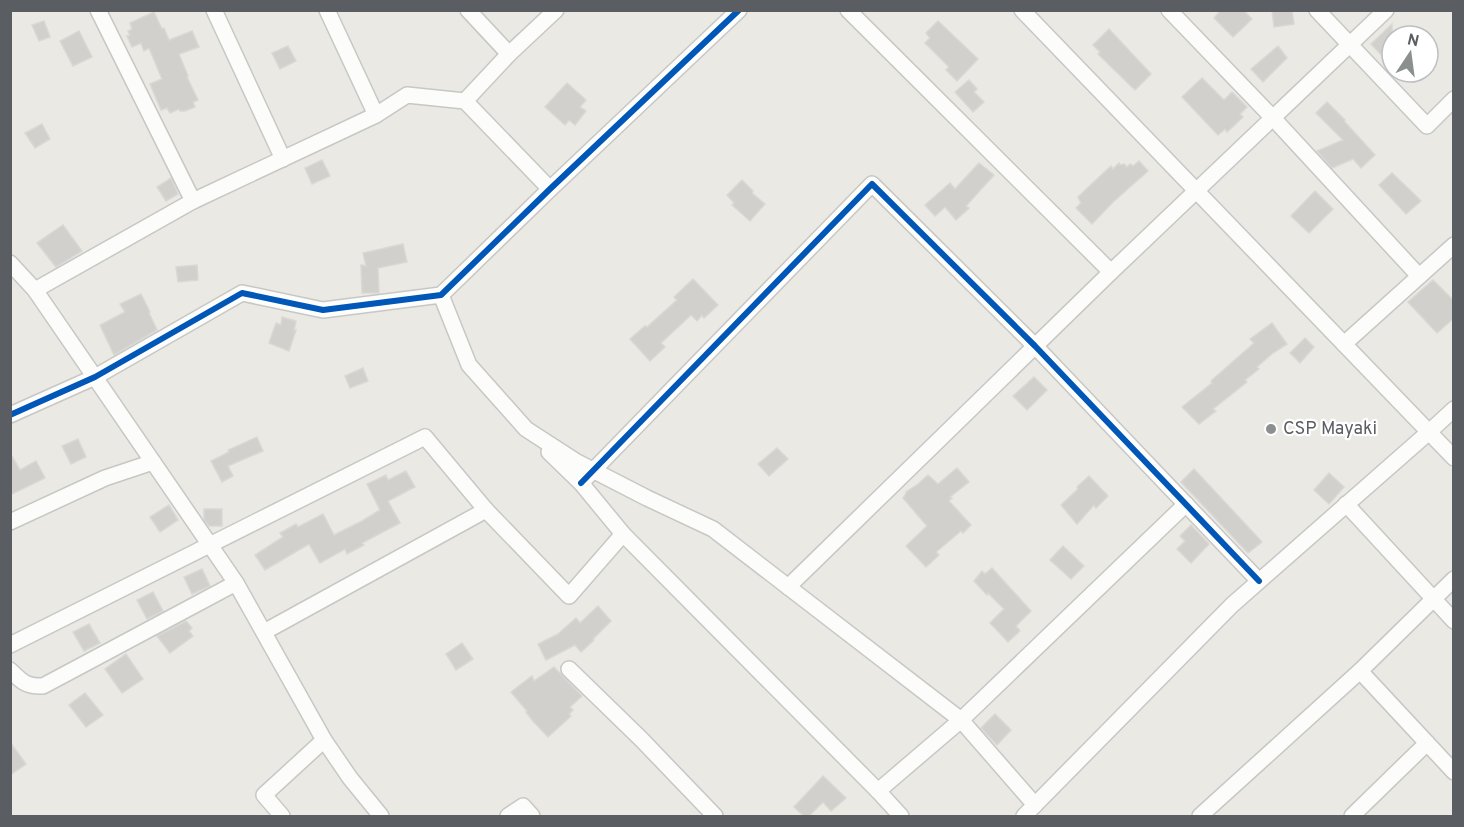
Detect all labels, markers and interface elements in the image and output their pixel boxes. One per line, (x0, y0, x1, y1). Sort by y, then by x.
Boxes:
north arrow (1380, 24, 1440, 84)
text: N (1405, 30, 1421, 52)
place label: CSP Mayaki (1283, 418, 1377, 441)
marker: CSP Mayaki (1264, 422, 1278, 436)

